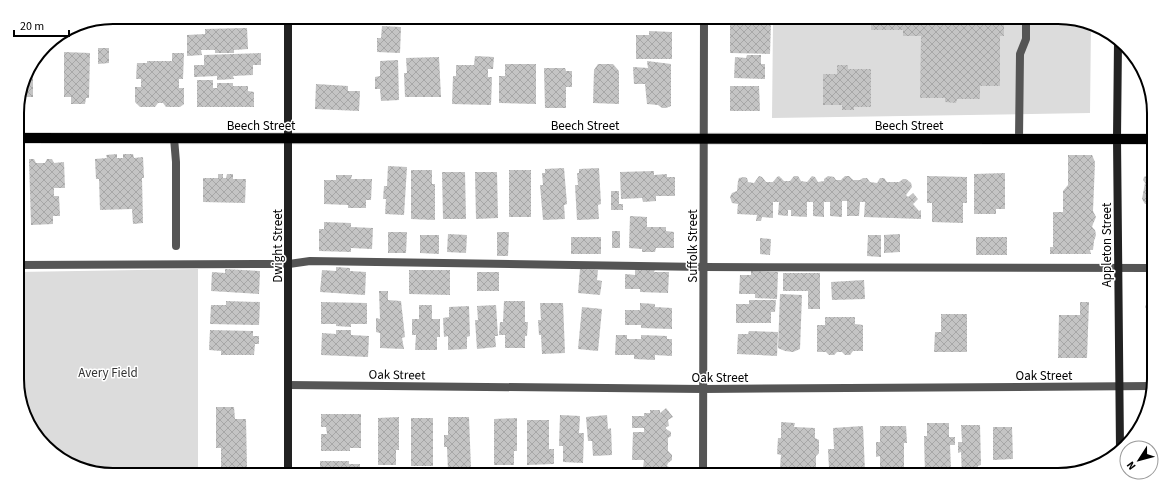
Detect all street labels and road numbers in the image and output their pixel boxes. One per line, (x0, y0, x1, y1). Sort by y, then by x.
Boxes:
street label: Beech Street (227, 117, 296, 135)
street label: Beech Street (551, 117, 620, 135)
street label: Beech Street (875, 117, 944, 135)
street label: Appleton Street (1098, 202, 1116, 287)
street label: Dwight Street (269, 209, 287, 283)
street label: Suffolk Street (684, 209, 702, 283)
street label: Oak Street (368, 366, 426, 385)
street label: Oak Street (1016, 367, 1073, 385)
street label: Oak Street (692, 369, 749, 387)

